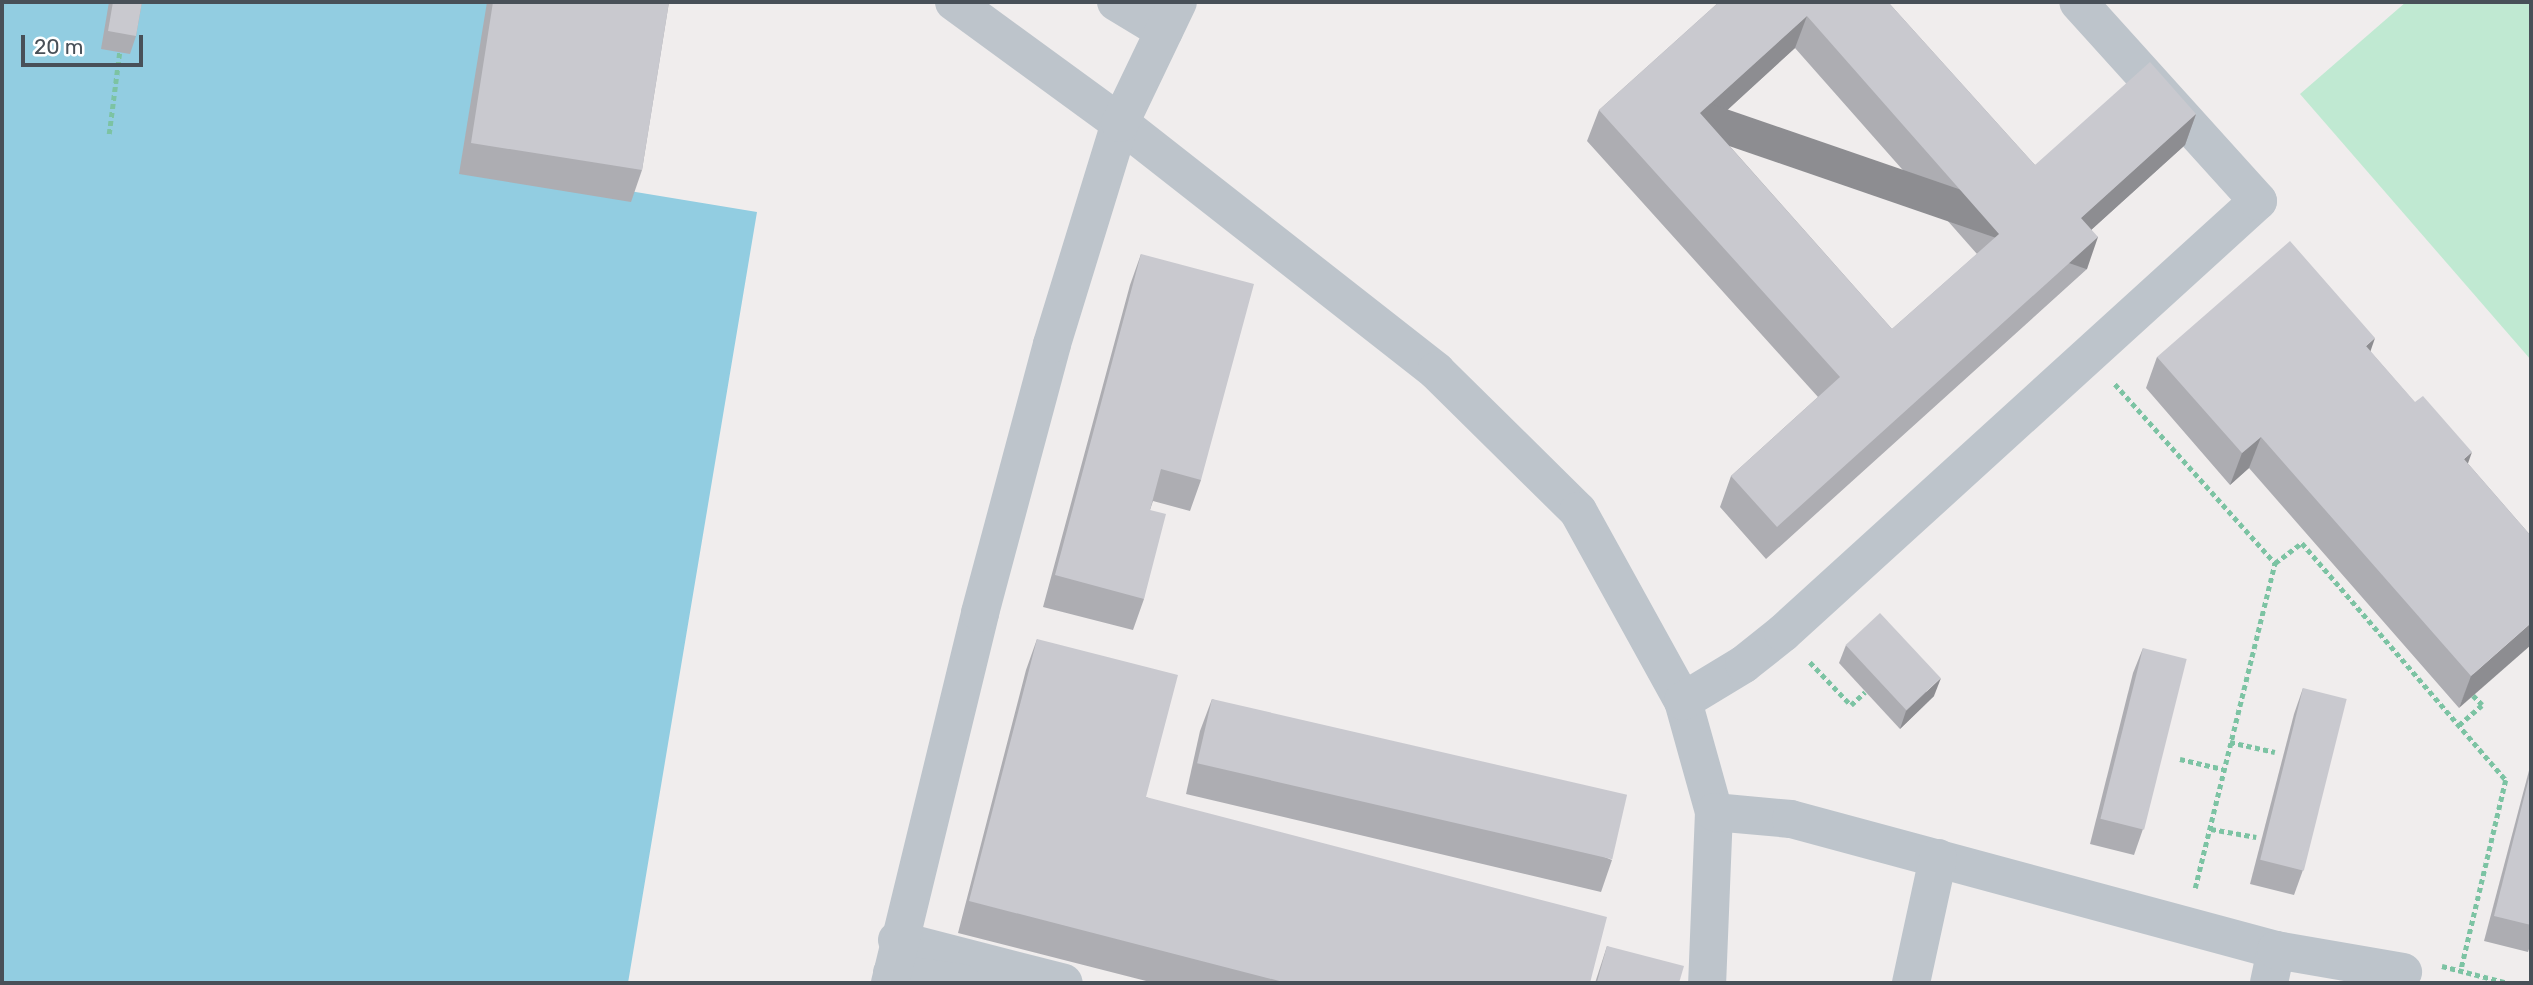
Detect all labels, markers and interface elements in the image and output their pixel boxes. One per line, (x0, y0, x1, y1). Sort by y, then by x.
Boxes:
scale bar (24, 21, 147, 65)
text: 20 m (34, 34, 83, 59)

